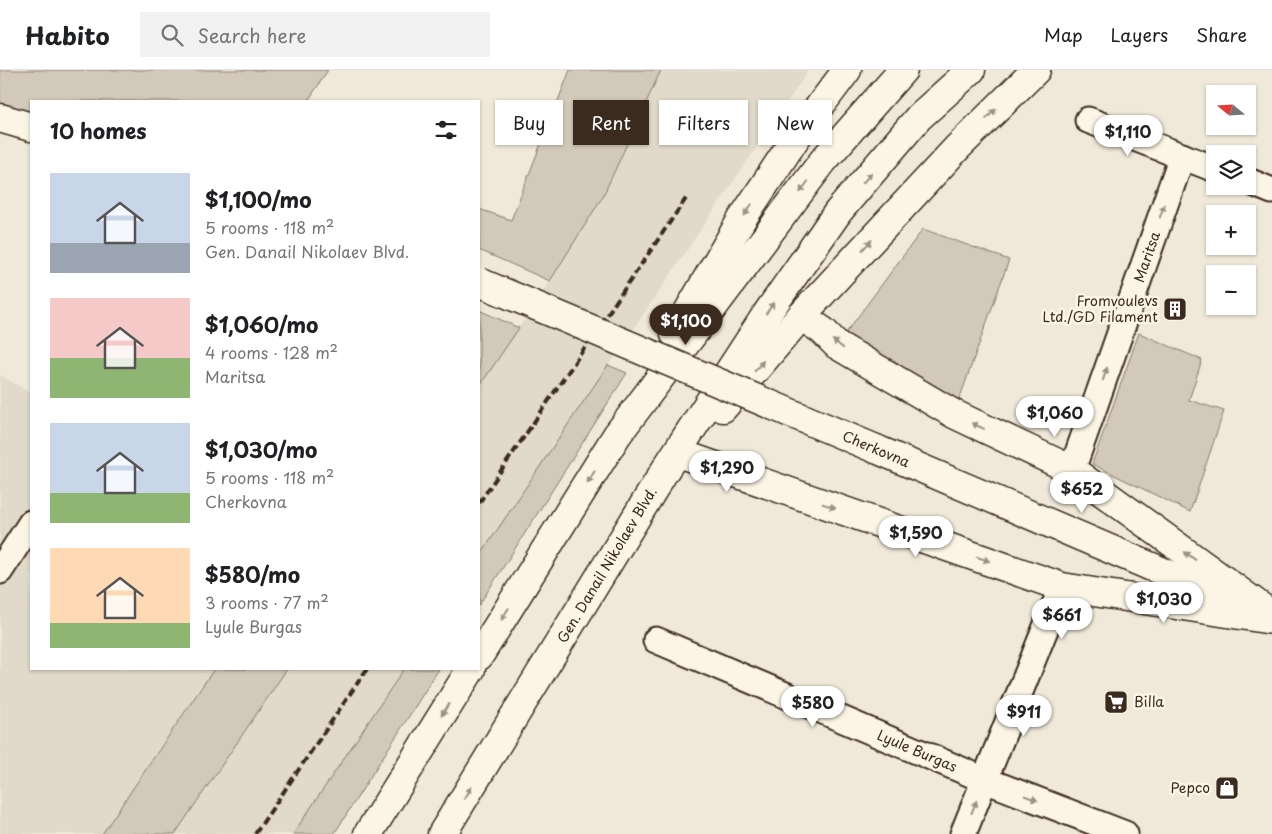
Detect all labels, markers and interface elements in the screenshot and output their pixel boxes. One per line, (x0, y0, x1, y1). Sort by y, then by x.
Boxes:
search box (140, 12, 490, 57)
text: Habito (25, 17, 110, 53)
icon: search (158, 21, 186, 49)
text: Search here (198, 21, 306, 49)
text: Map (1044, 21, 1083, 48)
text: Layers (1111, 21, 1168, 48)
text: Share (1196, 21, 1247, 48)
north arrow (1206, 85, 1256, 135)
map controls (1206, 85, 1256, 315)
chip: Buy (495, 100, 563, 145)
chip: Rent (573, 100, 649, 145)
chip: Filters (659, 100, 748, 145)
chip: New (758, 100, 832, 145)
one-way arrow (984, 109, 996, 121)
text: 10 homes (50, 114, 147, 146)
pin: $1,110 (1087, 114, 1169, 157)
icon: filters (432, 116, 460, 144)
text: $1,110 (1105, 119, 1151, 143)
button: layers (1206, 145, 1256, 195)
one-way arrow (862, 172, 873, 185)
one-way arrow (799, 180, 809, 194)
text: $1,100/mo (205, 183, 312, 215)
icon: home (90, 193, 150, 253)
one-way arrow (744, 203, 753, 216)
one-way arrow (1159, 204, 1167, 219)
button: + (1206, 205, 1256, 255)
text: 5 rooms · 118 m² (205, 215, 334, 239)
street label: Maritsa (1128, 228, 1165, 285)
text: Gen. Danail Nikolaev Blvd. (205, 239, 409, 263)
one-way arrow (861, 239, 873, 251)
button: − (1206, 265, 1256, 315)
place label: Fromvoulevs Ltd./GD Filament (1042, 290, 1158, 327)
building icon: Fromvoulevs Ltd./GD Filament (1162, 296, 1188, 322)
one-way arrow (765, 302, 775, 315)
pin: $1,100 (645, 304, 727, 346)
text: $1,060/mo (205, 308, 318, 340)
text: $1,100 (660, 308, 712, 332)
icon: home (90, 318, 150, 378)
one-way arrow (831, 339, 844, 349)
text: 4 rooms · 128 m² (205, 340, 338, 364)
one-way arrow (753, 360, 764, 373)
text: Maritsa (205, 364, 265, 388)
one-way arrow (1102, 367, 1109, 382)
pin: $1,060 (1014, 396, 1096, 438)
text: $1,060 (1027, 400, 1083, 424)
one-way arrow (971, 421, 985, 429)
street label: Cherkovna (839, 425, 913, 472)
text: $1,030/mo (205, 433, 317, 465)
icon: home (90, 443, 150, 503)
pin: $1,290 (686, 450, 768, 493)
text: $1,290 (700, 455, 754, 479)
text: 5 rooms · 118 m² (205, 465, 334, 489)
one-way arrow (587, 470, 596, 483)
pin: $652 (1052, 472, 1112, 514)
text: $652 (1061, 476, 1103, 500)
street label: Gen. Danail Nikolaev Blvd. (552, 483, 662, 647)
text: Cherkovna (205, 489, 287, 513)
one-way arrow (822, 503, 837, 510)
pin: $1,590 (875, 516, 957, 558)
text: $1,590 (889, 520, 943, 544)
one-way arrow (1183, 551, 1197, 561)
one-way arrow (975, 556, 990, 563)
text: $580/mo (205, 558, 300, 590)
icon: home (90, 568, 150, 628)
pin: $1,030 (1123, 582, 1205, 624)
text: $1,030 (1136, 586, 1192, 610)
text: 3 rooms · 77 m² (205, 590, 329, 614)
pin: $661 (1032, 598, 1092, 640)
text: $661 (1043, 602, 1081, 626)
one-way arrow (500, 608, 510, 621)
text: Lyule Burgas (205, 614, 302, 638)
pin: $580 (783, 686, 843, 728)
supermarket icon: Billa (1103, 689, 1129, 715)
text: $580 (792, 690, 834, 714)
place label: Billa (1134, 691, 1164, 712)
pin: $911 (994, 694, 1054, 737)
text: $911 (1007, 699, 1041, 723)
one-way arrow (441, 704, 450, 717)
street label: Lyule Burgas (874, 724, 960, 777)
shop icon: Pepco (1214, 775, 1240, 801)
place label: Pepco (1170, 777, 1210, 798)
one-way arrow (463, 786, 472, 799)
one-way arrow (1024, 794, 1038, 802)
one-way arrow (971, 800, 979, 814)

